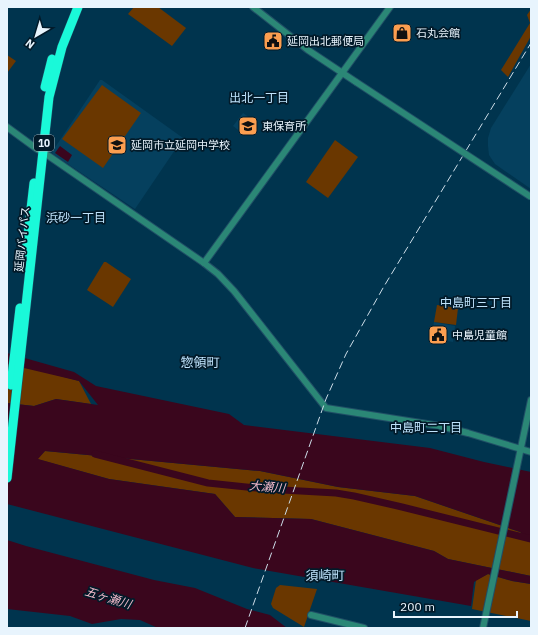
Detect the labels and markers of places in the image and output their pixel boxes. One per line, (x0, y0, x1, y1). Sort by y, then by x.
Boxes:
shop icon: 石丸会館 (391, 22, 413, 44)
place label: 石丸会館 (416, 26, 460, 40)
public building icon: 延岡出北郵便局 (262, 30, 284, 52)
place label: 延岡出北郵便局 (287, 34, 364, 48)
school or university icon: 東保育所 (237, 115, 259, 137)
place label: 東保育所 (262, 119, 307, 133)
school or university icon: 延岡市立延岡中学校 (106, 134, 128, 156)
place label: 延岡市立延岡中学校 (131, 138, 230, 152)
public building icon: 中島児童館 (427, 324, 449, 346)
place label: 中島児童館 (452, 328, 507, 342)

